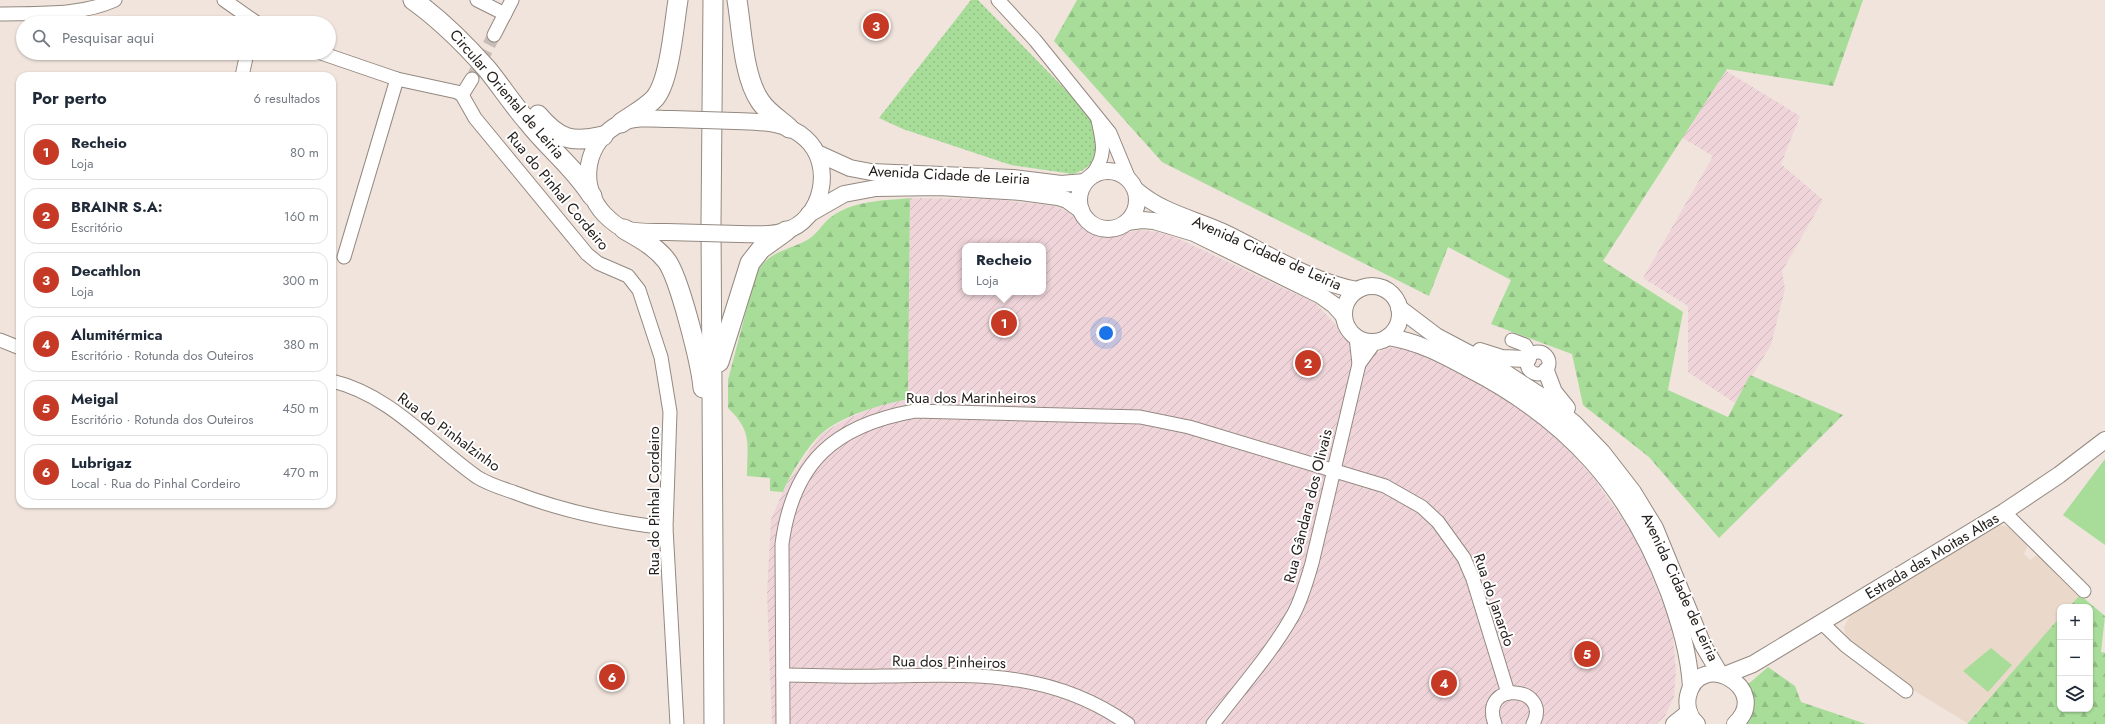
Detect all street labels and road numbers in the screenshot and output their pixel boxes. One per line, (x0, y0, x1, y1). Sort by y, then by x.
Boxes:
street label: Circular Oriental de Leiria (445, 24, 569, 164)
street label: Rua do Pinhal Cordeiro (502, 127, 614, 255)
street label: Avenida Cidade de Leiria (868, 160, 1030, 190)
street label: Avenida Cidade de Leiria (1189, 210, 1345, 296)
street label: Rua do Pinhalzinho (393, 387, 505, 477)
street label: Rua dos Marinheiros (906, 387, 1036, 409)
street label: Rua do Pinhal Cordeiro (643, 426, 665, 576)
street label: Rua Gândara dos Olivais (1278, 427, 1338, 585)
street label: Estrada das Moitas Altas (1861, 507, 2003, 605)
street label: Avenida Cidade de Leiria (1636, 509, 1724, 665)
street label: Rua do Janardo (1468, 551, 1520, 649)
street label: Rua dos Pinheiros (892, 650, 1006, 674)

